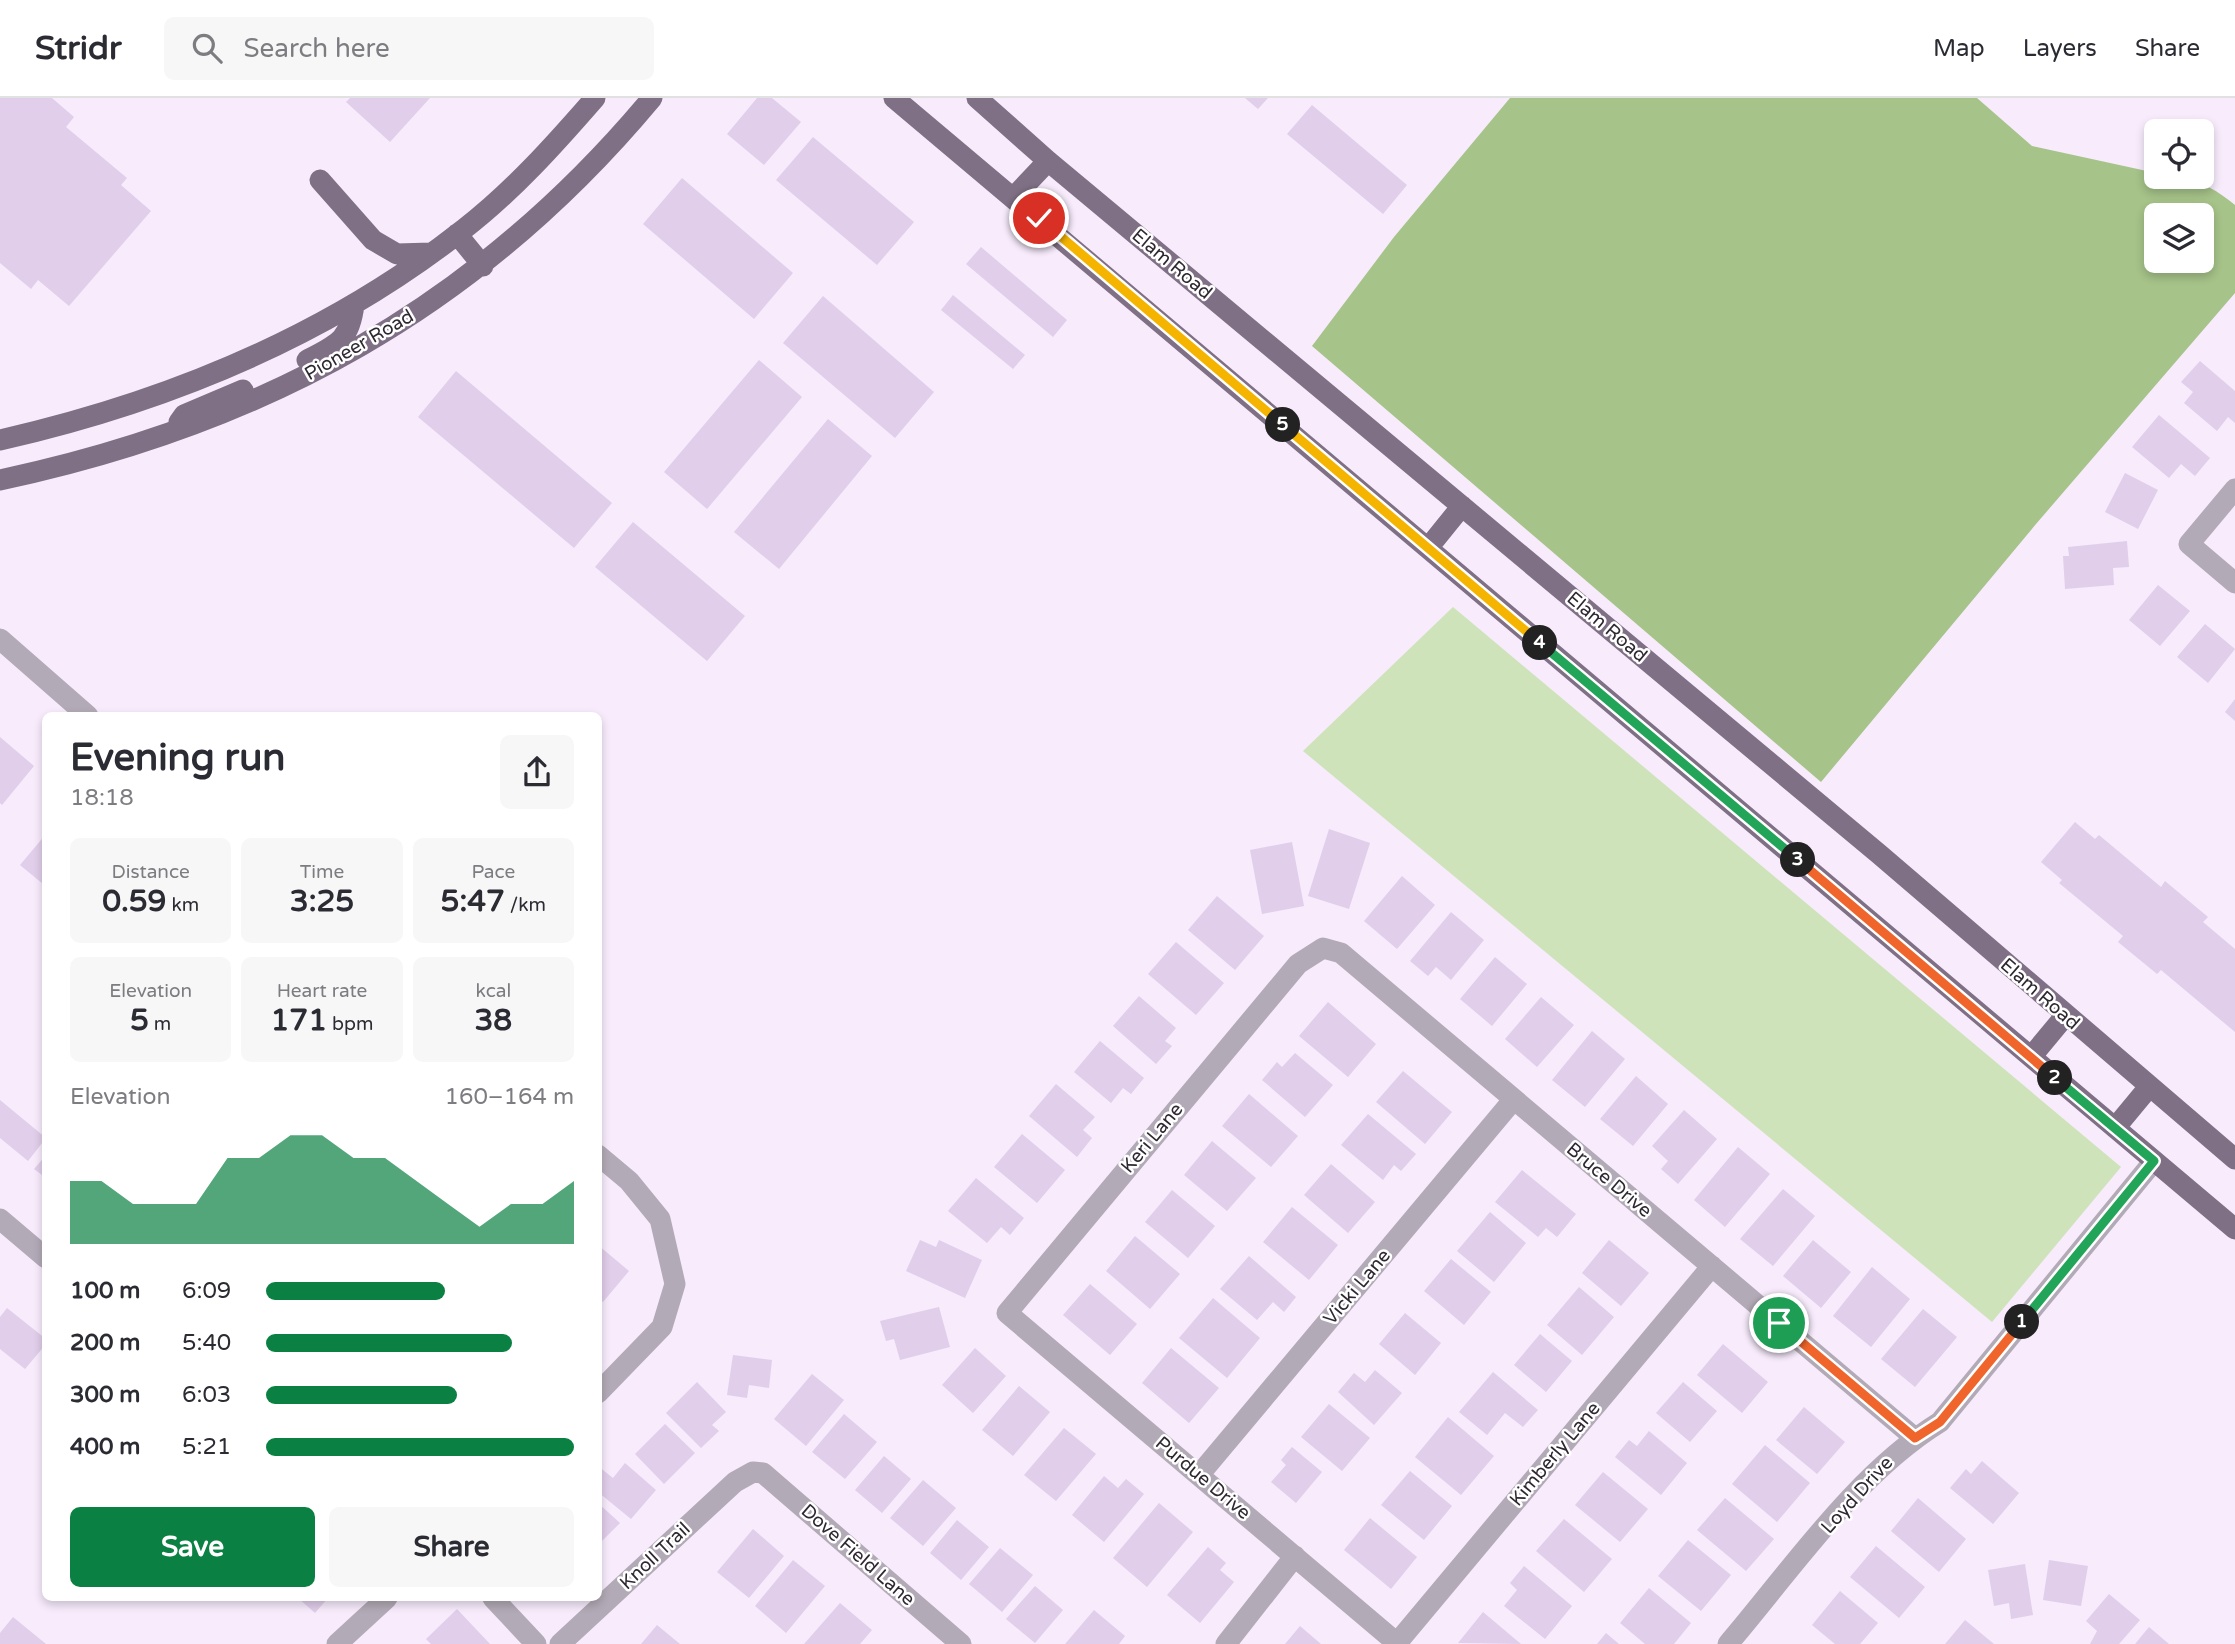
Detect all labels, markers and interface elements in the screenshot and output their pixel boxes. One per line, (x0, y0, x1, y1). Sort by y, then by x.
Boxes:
search box (164, 17, 654, 80)
text: Stridr (35, 29, 122, 68)
icon: search (188, 29, 226, 67)
text: Search here (244, 33, 390, 64)
text: Map (1933, 34, 1985, 63)
text: Layers (2023, 34, 2097, 63)
text: Share (2135, 34, 2200, 63)
map controls (2144, 119, 2214, 273)
button: locate (2144, 119, 2214, 189)
pin (1009, 188, 1069, 248)
icon: check (1020, 199, 1058, 237)
button: layers (2144, 203, 2214, 273)
street label: Elam Road (1128, 224, 1216, 304)
street label: Pioneer Road (301, 305, 417, 385)
pin: 5 (1266, 408, 1300, 442)
text: 5 (1277, 413, 1288, 435)
street label: Elam Road (1563, 587, 1651, 667)
pin: 4 (1522, 626, 1558, 660)
text: 4 (1534, 631, 1545, 653)
text: Evening run (70, 735, 285, 781)
button: share (500, 735, 574, 809)
text: 18:18 (70, 784, 134, 812)
pin: 3 (1780, 842, 1815, 878)
text: 3 (1792, 848, 1803, 870)
text: Distance (112, 861, 190, 883)
text: Time (300, 861, 344, 883)
text: Pace (471, 861, 515, 883)
text: 0.59 (102, 883, 166, 920)
text: 3:25 (290, 883, 354, 920)
text: 5:47 (441, 883, 505, 920)
text: km (166, 894, 199, 916)
text: /km (505, 894, 546, 916)
street label: Elam Road (1996, 954, 2084, 1034)
text: Elevation (109, 980, 192, 1002)
text: Heart rate (277, 980, 367, 1002)
text: kcal (475, 980, 511, 1002)
text: 5 (130, 1002, 149, 1039)
text: 171 (271, 1002, 327, 1039)
text: 38 (474, 1002, 512, 1039)
text: m (149, 1013, 171, 1035)
text: bpm (327, 1013, 373, 1035)
pin: 2 (2038, 1060, 2072, 1096)
text: 2 (2049, 1066, 2060, 1088)
text: Elevation (70, 1083, 171, 1111)
text: 160–164 m (445, 1083, 574, 1111)
street label: Keri Lane (1116, 1099, 1188, 1177)
street label: Bruce Drive (1562, 1138, 1656, 1222)
street label: Vicki Lane (1319, 1245, 1395, 1329)
text: 100 m (70, 1277, 140, 1305)
text: 6:09 (182, 1277, 231, 1305)
pin (1749, 1293, 1809, 1353)
icon: arrive (1760, 1304, 1798, 1342)
pin: 1 (2004, 1304, 2039, 1340)
text: 1 (2016, 1310, 2027, 1332)
text: 200 m (70, 1329, 140, 1357)
text: 5:40 (182, 1329, 231, 1357)
text: 300 m (70, 1381, 140, 1409)
text: 6:03 (182, 1381, 231, 1409)
street label: Kimberly Lane (1505, 1398, 1605, 1510)
street label: Purdue Drive (1151, 1432, 1255, 1524)
text: 400 m (70, 1433, 140, 1461)
text: 5:21 (182, 1433, 231, 1461)
street label: Loyd Drive (1817, 1452, 1897, 1538)
street label: Dove Field Lane (797, 1500, 919, 1610)
button: Save (70, 1507, 315, 1587)
button: Share (329, 1507, 574, 1587)
street label: Knoll Trail (615, 1518, 695, 1594)

